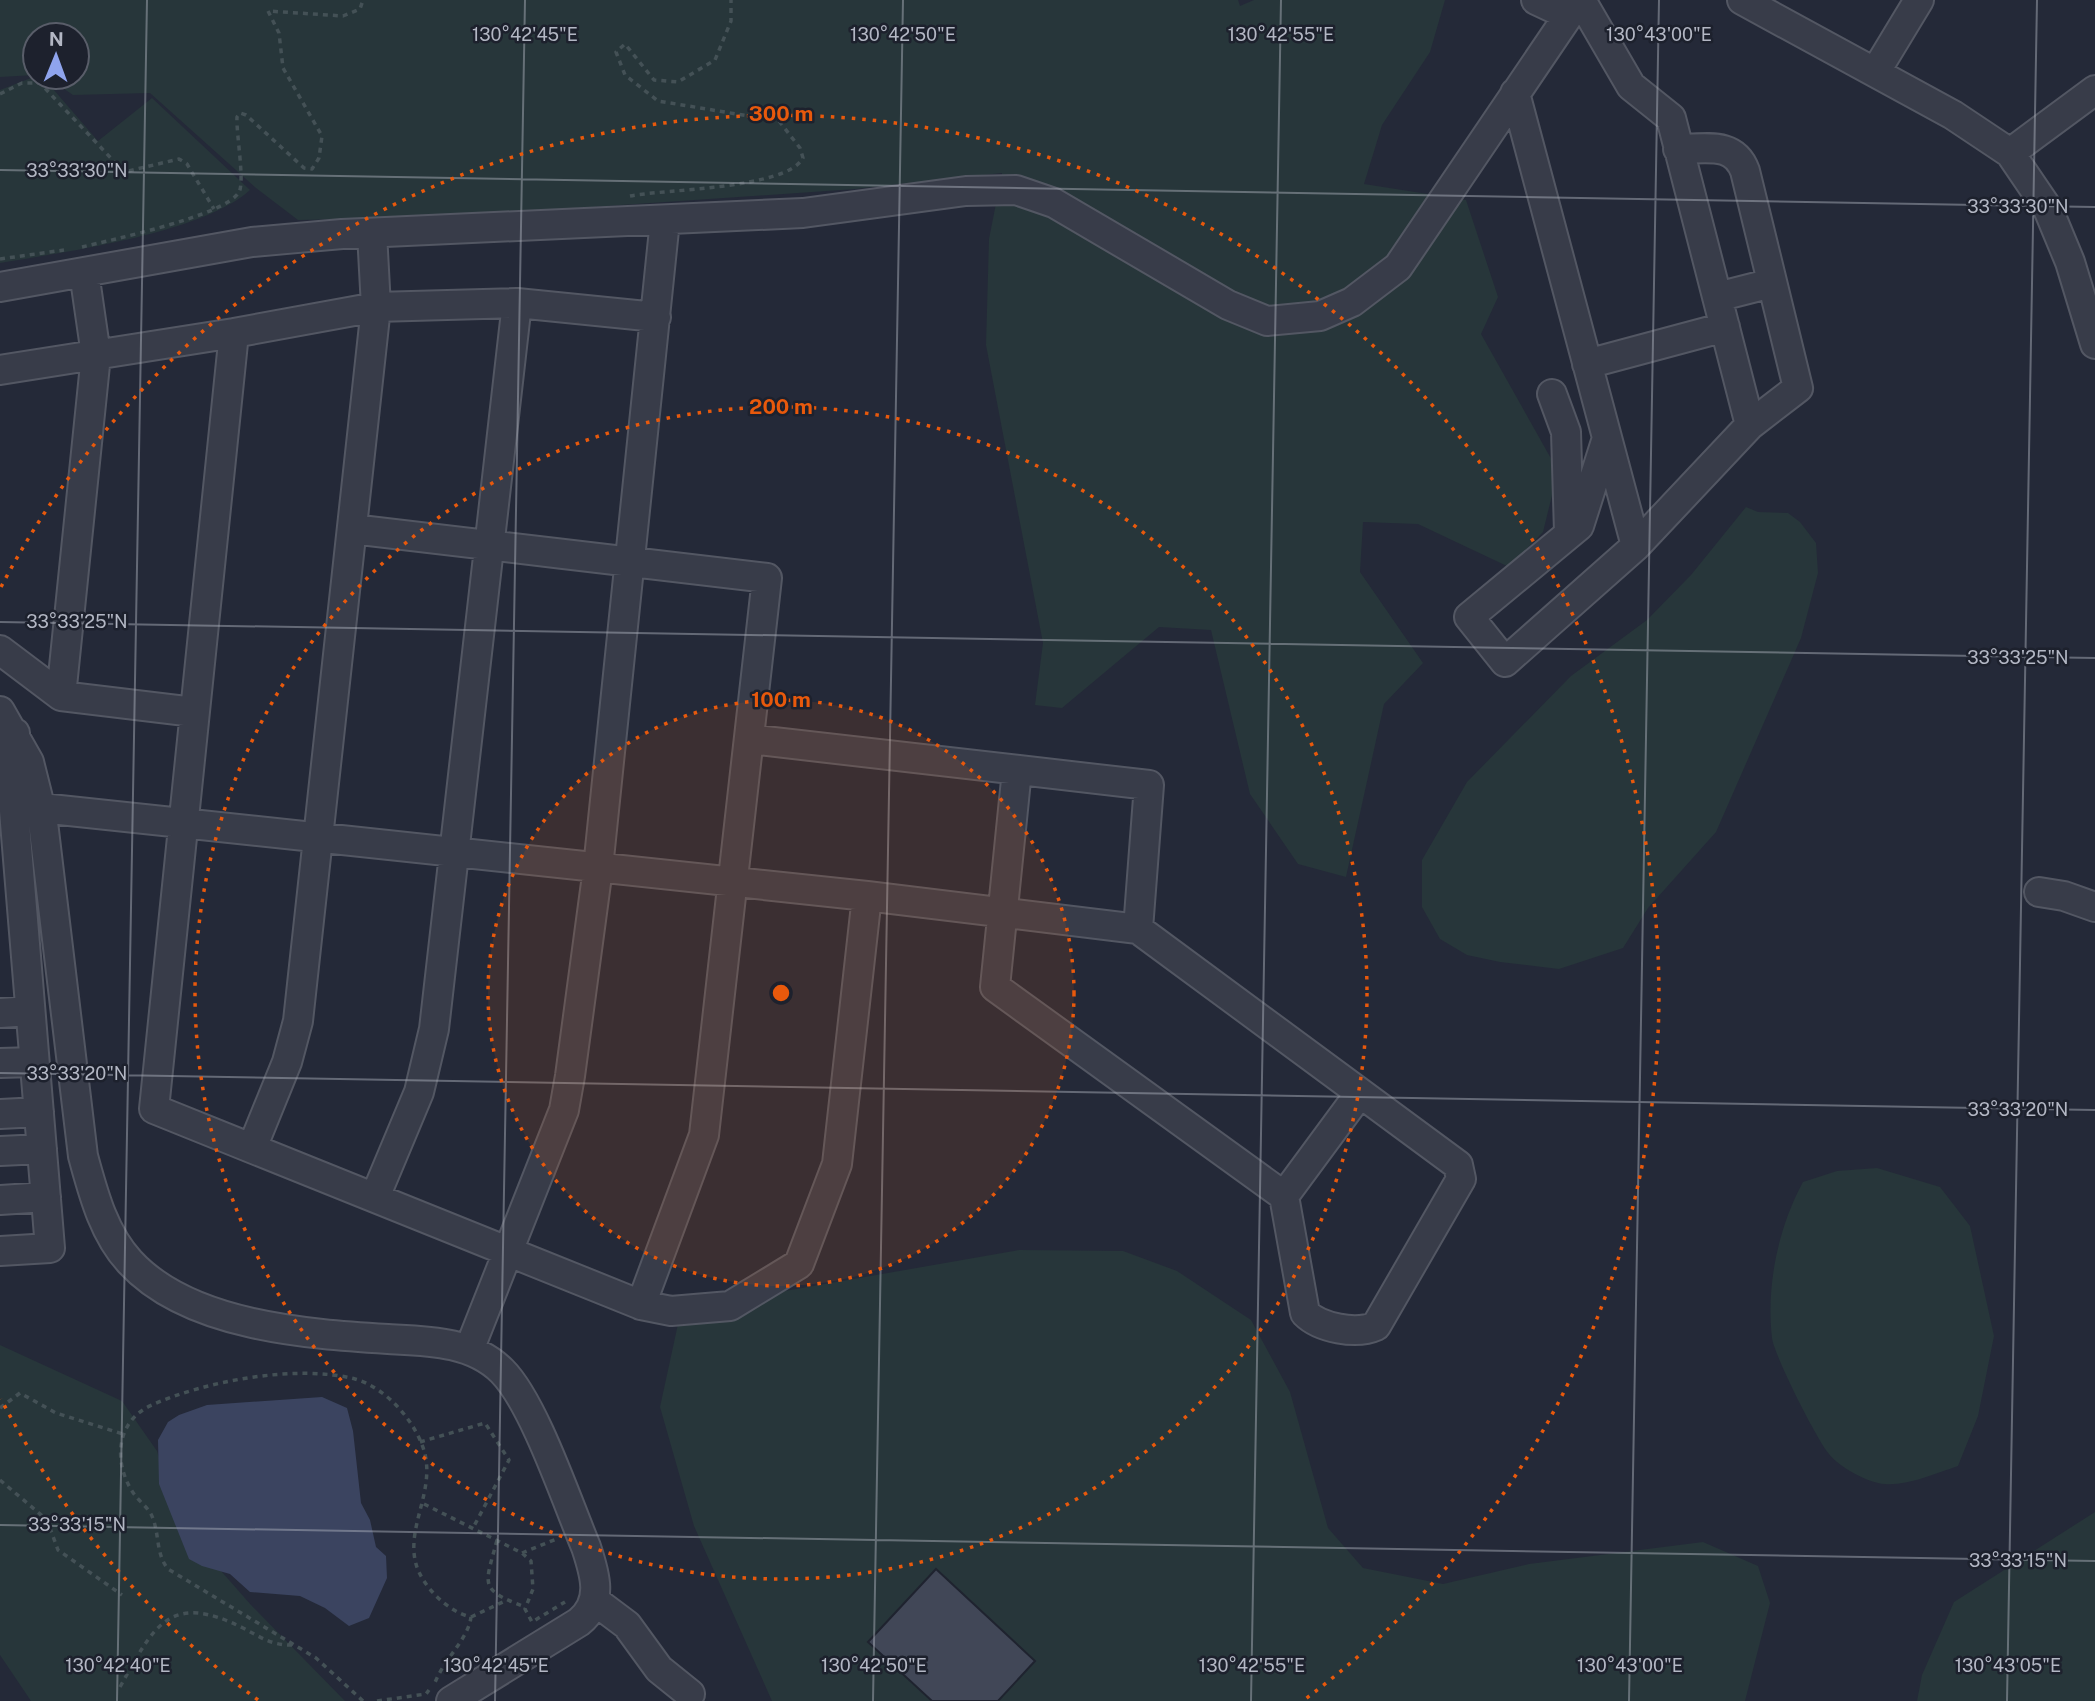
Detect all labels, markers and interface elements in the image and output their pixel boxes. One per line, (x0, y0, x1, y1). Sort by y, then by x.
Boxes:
north arrow (21, 21, 91, 91)
text: 130°42'45"E (472, 24, 578, 45)
text: 130°42'50"E (850, 24, 956, 45)
text: 130°42'55"E (1228, 24, 1334, 45)
text: 130°43'00"E (1606, 24, 1712, 45)
text: N (49, 28, 64, 50)
text: 300 m (749, 101, 813, 126)
text: 33°33'30"N (26, 160, 128, 181)
text: 33°33'30"N (1967, 196, 2069, 217)
text: 200 m (749, 394, 813, 419)
text: 33°33'25"N (26, 611, 128, 632)
text: 33°33'25"N (1967, 647, 2069, 668)
text: 100 m (751, 687, 811, 712)
centre of rings (769, 981, 793, 1005)
text: 33°33'20"N (27, 1063, 127, 1084)
text: 33°33'20"N (1968, 1099, 2068, 1120)
text: 33°33'15"N (28, 1514, 126, 1535)
text: 33°33'15"N (1969, 1550, 2067, 1571)
text: 130°42'40"E (65, 1655, 171, 1676)
text: 130°42'45"E (443, 1655, 549, 1676)
text: 130°42'50"E (821, 1655, 927, 1676)
text: 130°42'55"E (1199, 1655, 1305, 1676)
text: 130°43'00"E (1577, 1655, 1683, 1676)
text: 130°43'05"E (1955, 1655, 2061, 1676)

